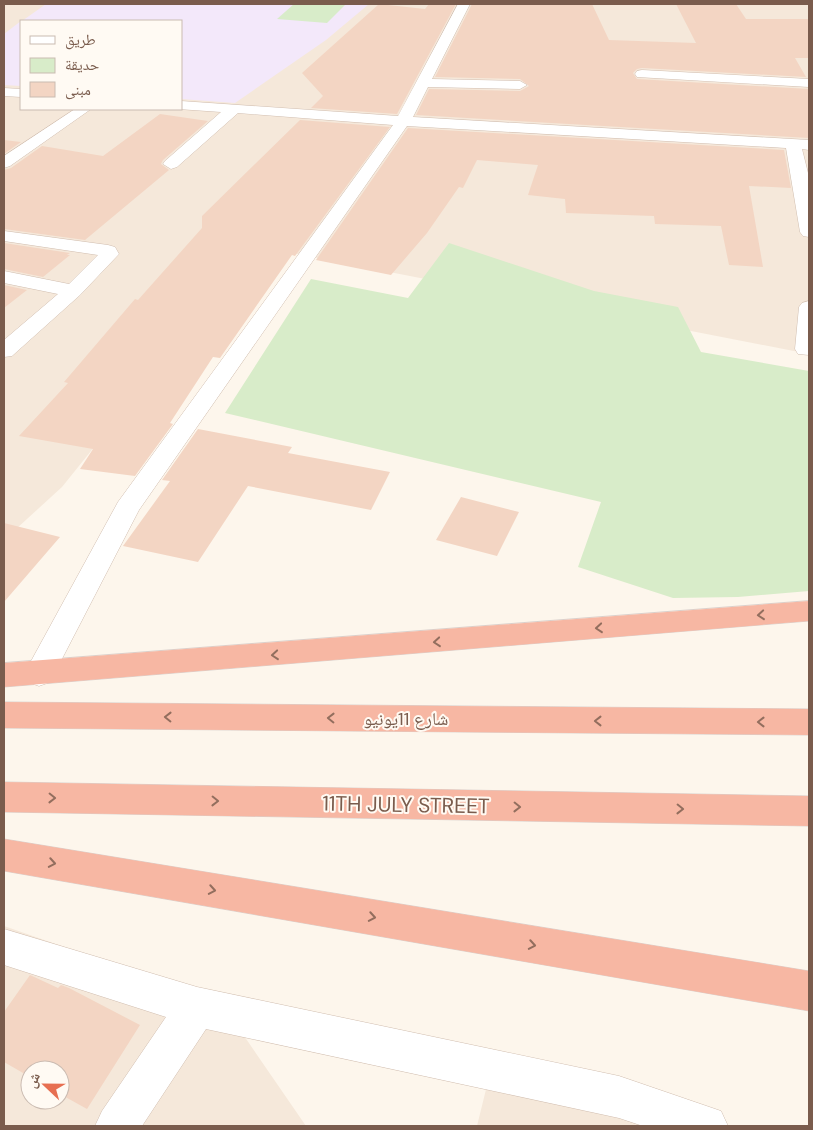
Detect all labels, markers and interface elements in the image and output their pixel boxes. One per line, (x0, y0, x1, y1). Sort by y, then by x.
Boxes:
legend (20, 20, 182, 110)
text: طريق (65, 30, 96, 50)
text: حديقة (65, 55, 100, 75)
text: مبنى (65, 80, 91, 100)
one-way arrow (756, 609, 764, 620)
one-way arrow (594, 623, 602, 634)
one-way arrow (432, 636, 440, 647)
one-way arrow (271, 649, 279, 660)
street label: شارع 11يونيو (364, 707, 448, 731)
one-way arrow (164, 711, 172, 722)
one-way arrow (326, 713, 334, 723)
one-way arrow (594, 716, 602, 726)
one-way arrow (756, 717, 764, 727)
street label: 11TH JULY STREET (322, 790, 490, 820)
one-way arrow (49, 793, 57, 803)
one-way arrow (212, 796, 219, 806)
one-way arrow (514, 801, 522, 812)
one-way arrow (676, 804, 684, 814)
one-way arrow (47, 858, 56, 868)
one-way arrow (208, 885, 216, 895)
one-way arrow (368, 912, 377, 922)
one-way arrow (528, 939, 537, 949)
north arrow (20, 1060, 70, 1110)
text: ش (22, 1070, 44, 1090)

